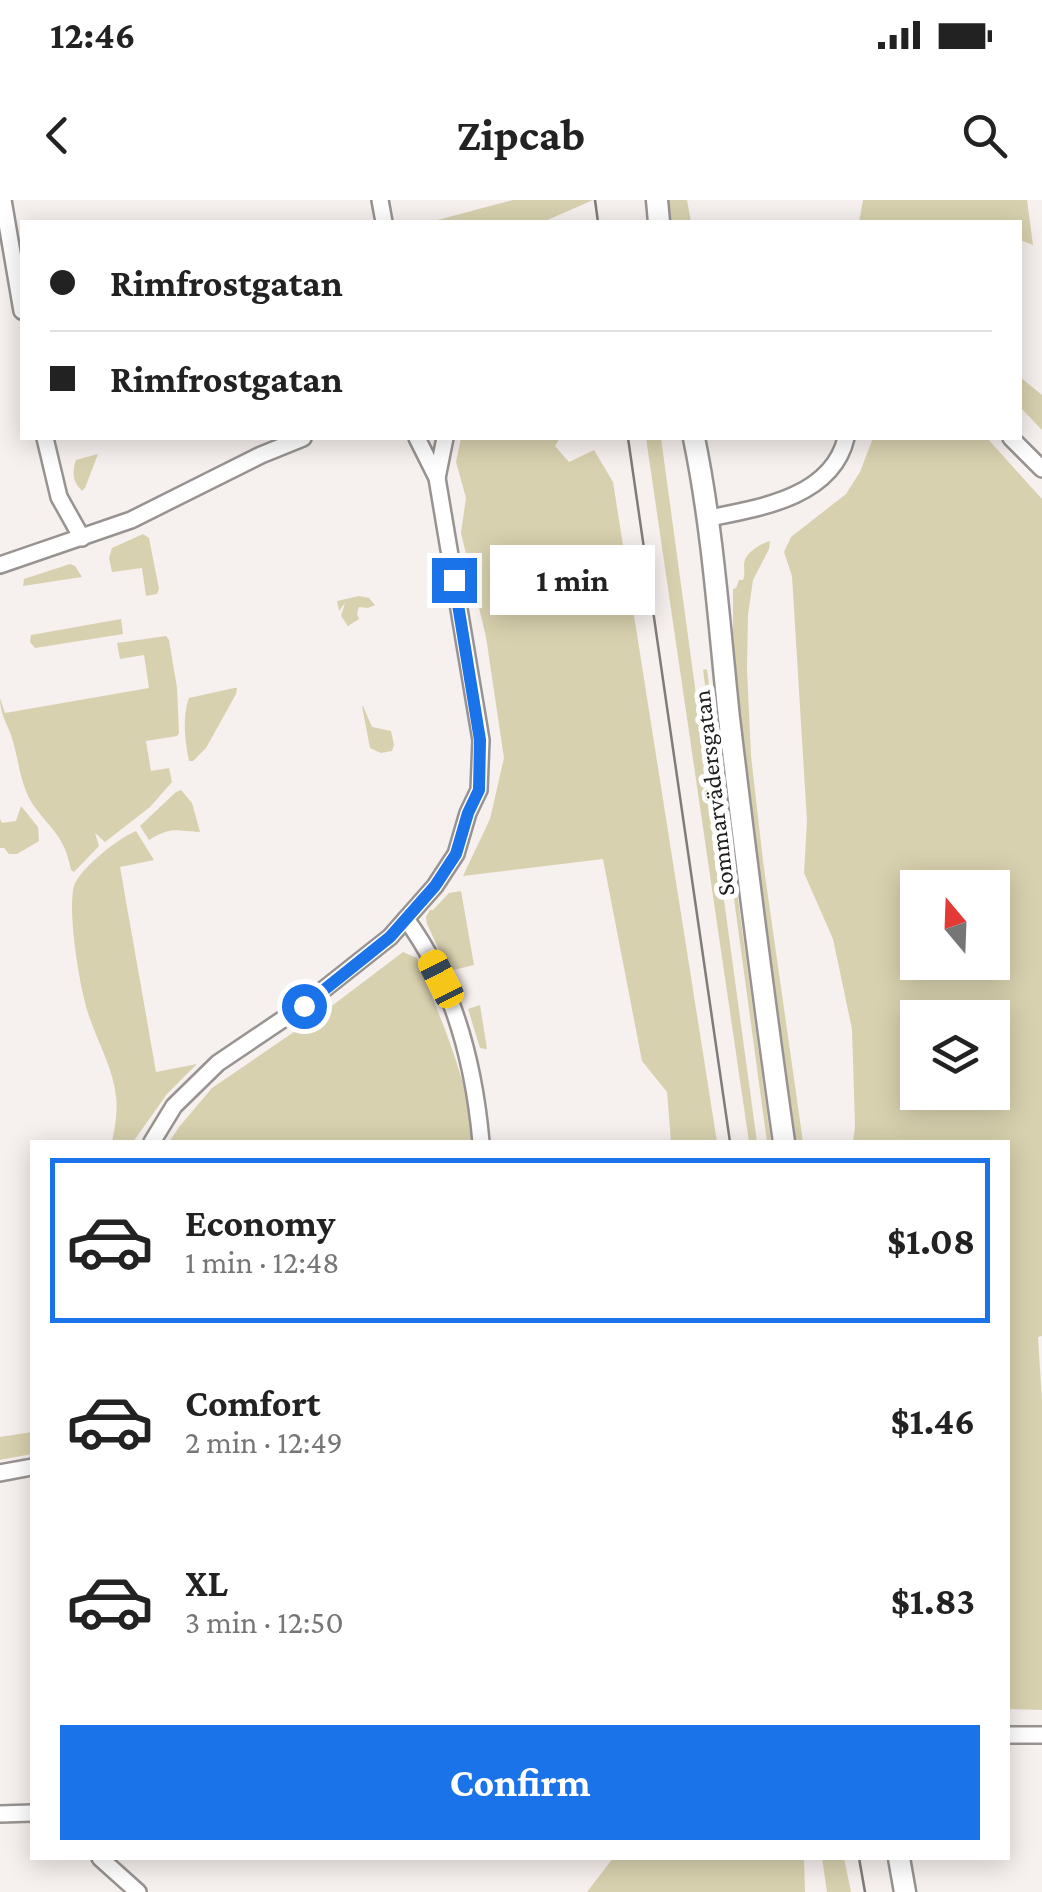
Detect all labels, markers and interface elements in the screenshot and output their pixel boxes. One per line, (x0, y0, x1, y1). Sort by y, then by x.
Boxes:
text: 12:46 (50, 14, 135, 56)
icon: back (30, 108, 85, 163)
icon: search (957, 108, 1012, 163)
text: Zipcab (457, 110, 585, 160)
text: Rimfrostgatan (110, 262, 343, 304)
text: Rimfrostgatan (110, 358, 343, 400)
callout: 1 min (489, 545, 654, 615)
route end (432, 558, 477, 603)
text: 1 min (536, 562, 609, 598)
street label: Sommarvädersgatan (687, 688, 741, 897)
north arrow (900, 870, 1010, 980)
map controls (900, 870, 1010, 1110)
car (414, 945, 468, 1013)
route start (282, 984, 327, 1029)
button: layers (900, 1000, 1010, 1110)
icon: car (65, 1196, 155, 1286)
text: Economy (185, 1202, 335, 1244)
text: $1.08 (887, 1220, 975, 1262)
text: 1 min · 12:48 (185, 1244, 339, 1280)
icon: car (65, 1376, 155, 1466)
text: Comfort (185, 1382, 321, 1424)
text: $1.46 (891, 1400, 975, 1442)
text: 2 min · 12:49 (185, 1424, 343, 1460)
icon: car (65, 1556, 155, 1646)
text: XL (185, 1562, 228, 1604)
text: $1.83 (891, 1580, 975, 1622)
text: 3 min · 12:50 (185, 1604, 344, 1640)
button: Confirm (60, 1725, 980, 1840)

